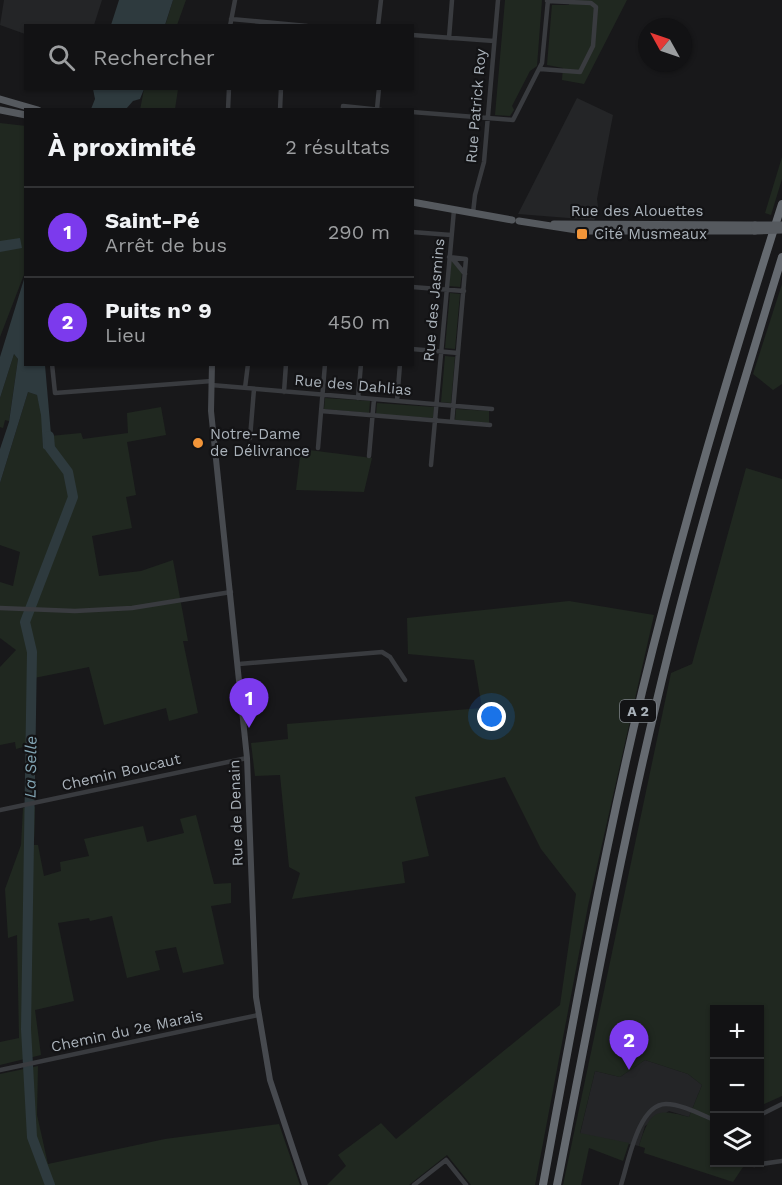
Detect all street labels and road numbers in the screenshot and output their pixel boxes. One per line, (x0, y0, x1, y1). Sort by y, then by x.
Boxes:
street label: Rue Patrick Roy (462, 48, 490, 164)
street label: Rue des Alouettes (571, 202, 703, 220)
street label: Rue des Jasmins (420, 238, 448, 362)
street label: Rue des Dahlias (294, 371, 412, 399)
road number: A 2 (620, 700, 656, 722)
street label: Chemin Boucaut (60, 749, 183, 794)
street label: Rue de Denain (225, 759, 247, 867)
street label: Chemin du 2e Marais (49, 1006, 205, 1056)

